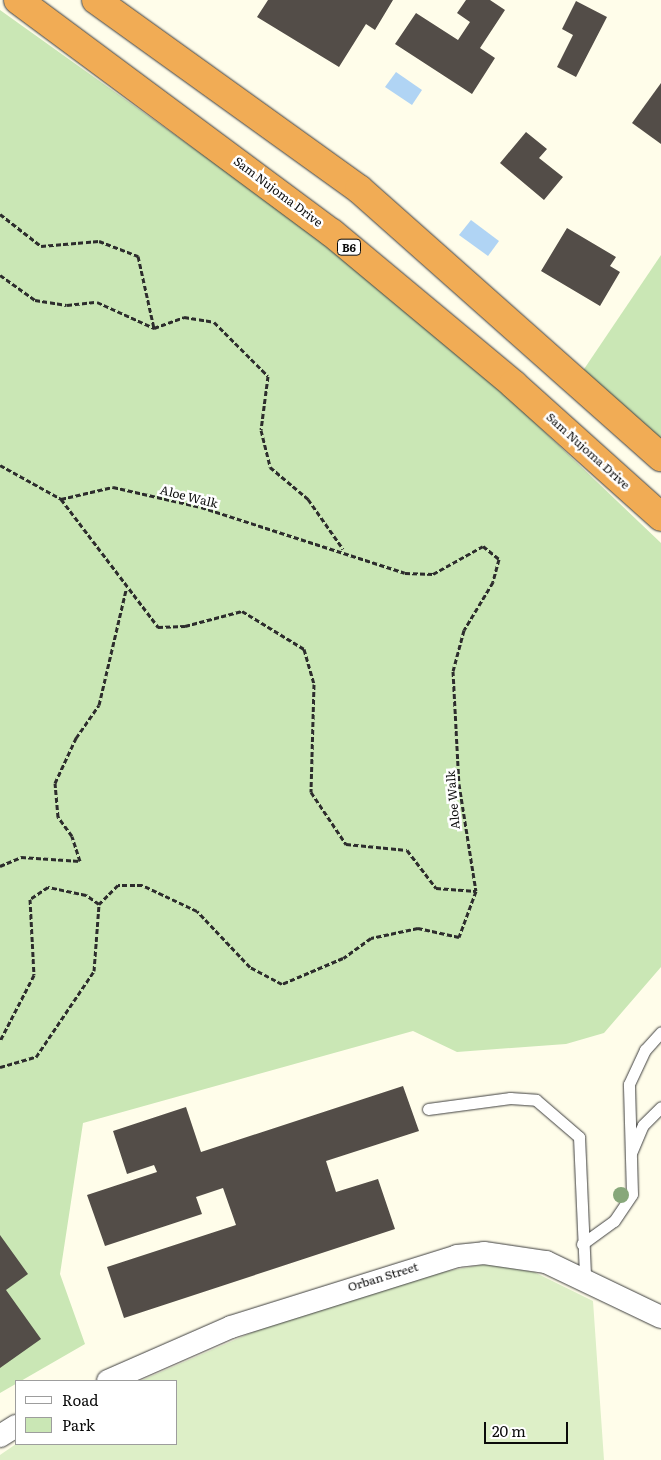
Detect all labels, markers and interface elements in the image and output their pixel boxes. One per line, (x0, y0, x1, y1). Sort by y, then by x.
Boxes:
street label: Sam Nujoma Drive (231, 154, 325, 230)
road number: B6 (336, 238, 362, 256)
street label: Sam Nujoma Drive (543, 410, 633, 492)
street label: Aloe Walk (159, 483, 219, 511)
street label: Aloe Walk (443, 770, 463, 830)
street label: Orban Street (346, 1259, 420, 1295)
legend (15, 1380, 178, 1445)
text: Road (62, 1388, 98, 1411)
scale bar (486, 1412, 570, 1444)
text: Park (62, 1413, 95, 1436)
text: 20 m (492, 1419, 526, 1442)

